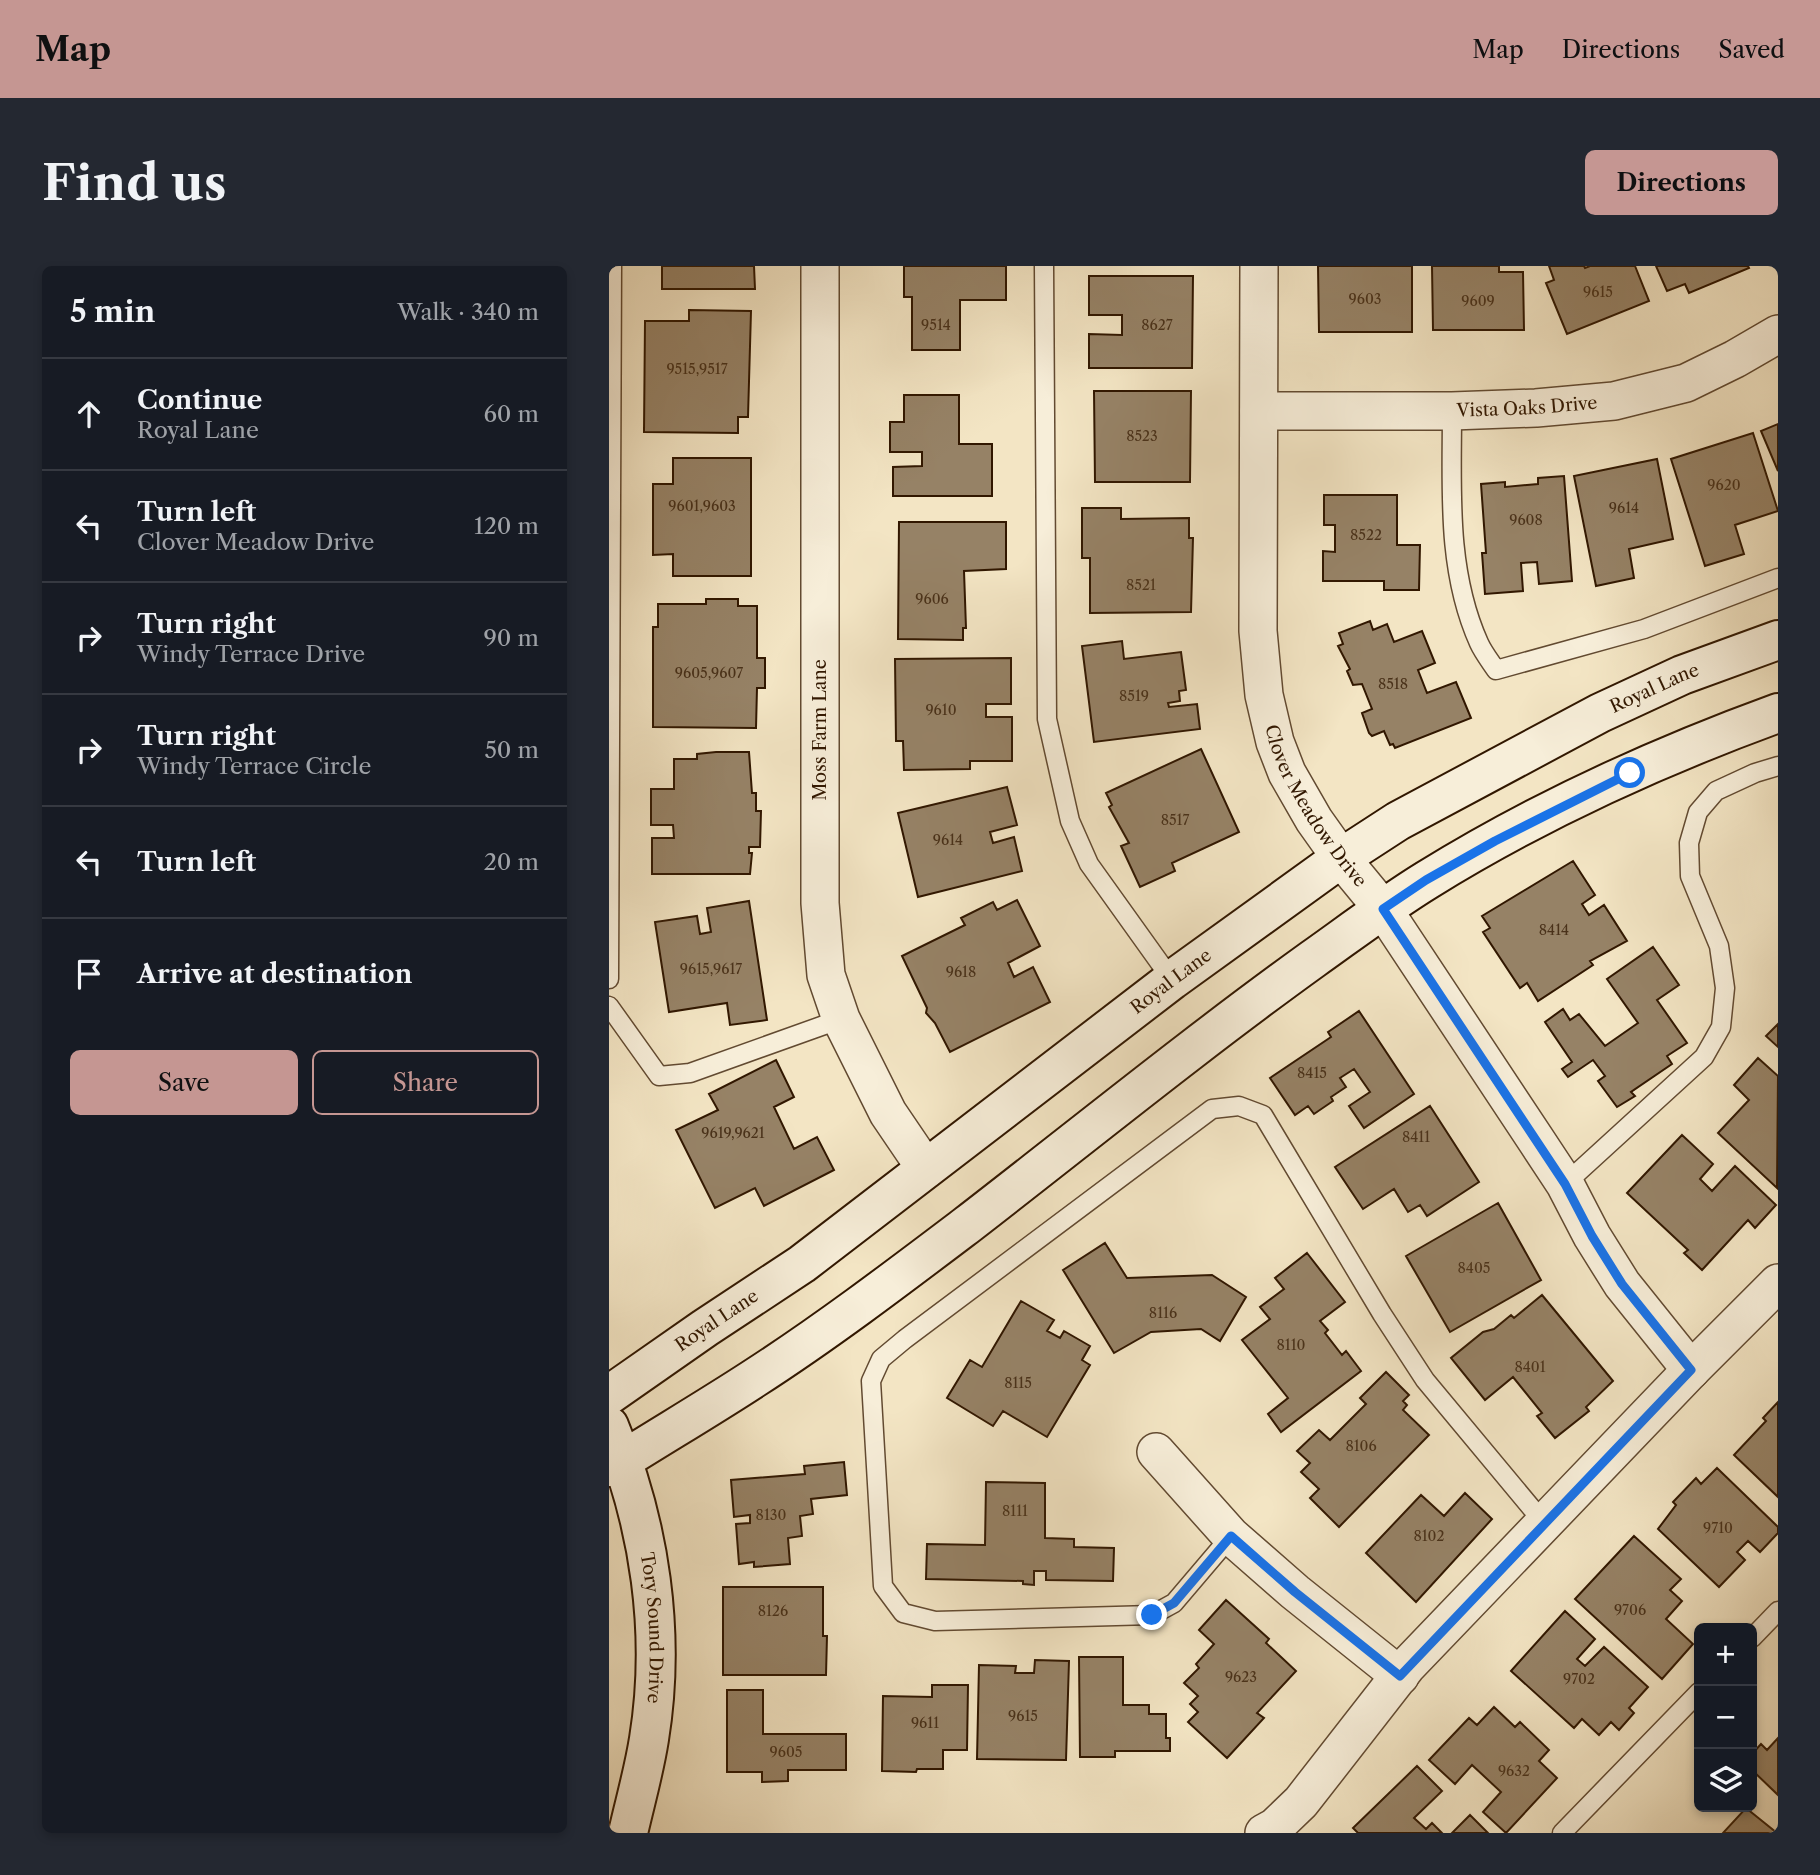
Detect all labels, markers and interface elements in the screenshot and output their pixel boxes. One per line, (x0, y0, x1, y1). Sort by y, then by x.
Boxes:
text: Map (35, 29, 111, 70)
text: Map (1472, 35, 1524, 64)
text: Directions (1562, 35, 1680, 64)
text: Saved (1718, 35, 1785, 64)
button: Directions (1585, 150, 1778, 215)
text: Find us (42, 152, 226, 213)
house number: 9615 (1583, 283, 1613, 301)
house number: 9603 (1349, 290, 1381, 308)
house number: 9609 (1461, 292, 1495, 310)
text: 5 min (70, 293, 155, 330)
text: Walk · 340 m (397, 298, 539, 326)
house number: 9514 (921, 316, 951, 334)
house number: 8627 (1141, 316, 1173, 334)
house number: 9515,9517 (666, 360, 728, 378)
text: Continue (137, 384, 262, 416)
street label: Vista Oaks Drive (1455, 392, 1598, 422)
icon: ahead (70, 395, 108, 433)
text: 60 m (483, 400, 539, 428)
text: Royal Lane (137, 416, 259, 444)
house number: 8523 (1126, 427, 1158, 445)
house number: 9620 (1707, 476, 1741, 494)
text: Turn left (137, 496, 256, 528)
house number: 9601,9603 (668, 497, 736, 515)
house number: 9614 (1609, 499, 1639, 517)
icon: left (70, 507, 108, 545)
house number: 9608 (1509, 511, 1543, 529)
text: 120 m (474, 512, 539, 540)
house number: 8522 (1350, 526, 1382, 544)
text: Clover Meadow Drive (137, 528, 374, 556)
house number: 8521 (1126, 576, 1156, 594)
house number: 9606 (915, 590, 949, 608)
text: Turn right (137, 608, 276, 640)
icon: right (70, 619, 108, 657)
text: 90 m (483, 624, 539, 652)
text: Windy Terrace Drive (137, 640, 365, 668)
street label: Moss Farm Lane (809, 659, 831, 801)
street label: Royal Lane (1606, 659, 1702, 718)
house number: 9605,9607 (675, 664, 743, 682)
house number: 8518 (1378, 675, 1408, 693)
house number: 8519 (1119, 687, 1149, 705)
house number: 9610 (925, 701, 957, 719)
text: Turn right (137, 720, 276, 752)
street label: Clover Meadow Drive (1260, 722, 1371, 892)
icon: right (70, 731, 108, 769)
text: 50 m (484, 736, 539, 764)
text: Windy Terrace Circle (137, 752, 371, 780)
route start (1614, 757, 1645, 788)
house number: 8517 (1161, 811, 1189, 829)
house number: 9614 (933, 831, 963, 849)
icon: left (70, 843, 108, 881)
text: Turn left (137, 846, 256, 878)
text: 20 m (484, 848, 539, 876)
house number: 8414 (1539, 921, 1569, 939)
street label: Royal Lane (1126, 944, 1216, 1019)
icon: arrive (70, 955, 108, 993)
text: Arrive at destination (137, 958, 412, 990)
house number: 9615,9617 (680, 960, 742, 978)
house number: 9618 (946, 963, 976, 981)
button: Save (70, 1050, 298, 1115)
button: Share (312, 1050, 539, 1115)
house number: 8415 (1297, 1064, 1327, 1082)
house number: 9619,9621 (701, 1124, 765, 1142)
house number: 8411 (1402, 1128, 1430, 1146)
house number: 8405 (1458, 1259, 1490, 1277)
street label: Royal Lane (671, 1285, 763, 1356)
house number: 8116 (1149, 1304, 1177, 1322)
house number: 8110 (1277, 1336, 1306, 1354)
house number: 8401 (1514, 1358, 1546, 1376)
house number: 8115 (1004, 1374, 1032, 1392)
house number: 8106 (1345, 1437, 1377, 1455)
house number: 8111 (1002, 1502, 1028, 1520)
house number: 8130 (756, 1506, 787, 1524)
house number: 9710 (1703, 1519, 1733, 1537)
house number: 8102 (1413, 1527, 1445, 1545)
street label: Tory Sound Drive (636, 1551, 667, 1704)
route end (1136, 1599, 1167, 1630)
house number: 9706 (1614, 1601, 1646, 1619)
house number: 8126 (758, 1602, 788, 1620)
map controls (1694, 1623, 1757, 1812)
button: + (1694, 1623, 1757, 1686)
house number: 9623 (1225, 1668, 1257, 1686)
house number: 9702 (1563, 1670, 1595, 1688)
button: − (1694, 1686, 1757, 1749)
house number: 9615 (1008, 1707, 1038, 1725)
house number: 9611 (911, 1714, 939, 1732)
house number: 9605 (770, 1743, 802, 1761)
button: layers (1694, 1749, 1757, 1812)
house number: 9632 (1498, 1762, 1530, 1780)

